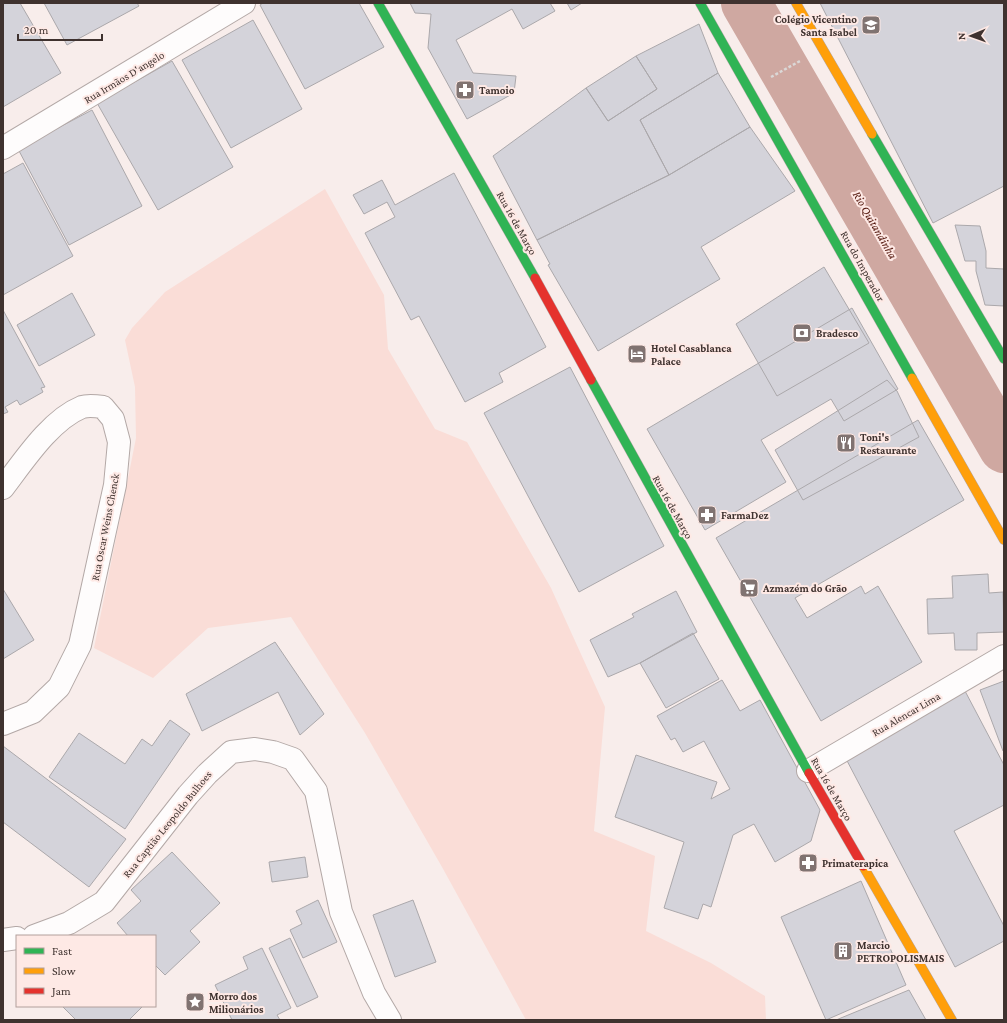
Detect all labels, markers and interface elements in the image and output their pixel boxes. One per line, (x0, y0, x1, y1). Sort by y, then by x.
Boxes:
place label: Colégio Vicentino Santa Isabel (775, 13, 858, 38)
school or university icon: Colégio Vicentino Santa Isabel (860, 14, 882, 36)
scale bar (18, 16, 102, 42)
north arrow (951, 16, 991, 56)
text: 20 m (24, 23, 49, 37)
text: N (955, 32, 967, 40)
street label: Rua Irmãos D'angelo (82, 48, 167, 106)
pharmacy icon: Tamoio (454, 79, 476, 101)
place label: Tamoio (479, 84, 515, 96)
street label: Rua 16 de Março (494, 189, 540, 258)
water label: Rio Quitandinha (850, 189, 900, 262)
street label: Rua do Imperador (838, 229, 887, 304)
bank icon: Bradesco (791, 322, 813, 344)
place label: Bradesco (816, 327, 859, 339)
place label: Hotel Casablanca Palace (651, 342, 732, 367)
hotel icon: Hotel Casablanca Palace (626, 343, 648, 365)
place label: Toni's Restaurante (860, 431, 916, 456)
restaurant icon: Toni's Restaurante (835, 432, 857, 454)
street label: Rua Oscar Weins Chenck (89, 472, 121, 582)
street label: Rua 16 de Março (650, 473, 696, 542)
pharmacy icon: FarmaDez (696, 504, 718, 526)
place label: FarmaDez (721, 509, 769, 521)
supermarket icon: Azmazém do Grão (738, 577, 760, 599)
place label: Azmazém do Grão (762, 582, 847, 594)
street label: Rua Alencar Lima (870, 690, 942, 738)
street label: Rua 16 de Março (808, 755, 855, 824)
street label: Rua Captião Leopoldo Bulhoes (120, 768, 215, 880)
pharmacy icon: Primaterapica (797, 852, 819, 874)
place label: Primaterapica (822, 857, 889, 869)
legend (16, 935, 156, 1007)
place label: Marcio PETROPOLISMAIS (857, 939, 945, 964)
building icon: Marcio PETROPOLISMAIS (832, 940, 854, 962)
text: Fast (52, 944, 73, 958)
text: Slow (52, 964, 76, 978)
text: Jam (51, 984, 71, 998)
place label: Morro dos Milionários (209, 990, 264, 1015)
place icon: Morro dos Milionários (184, 991, 206, 1013)

